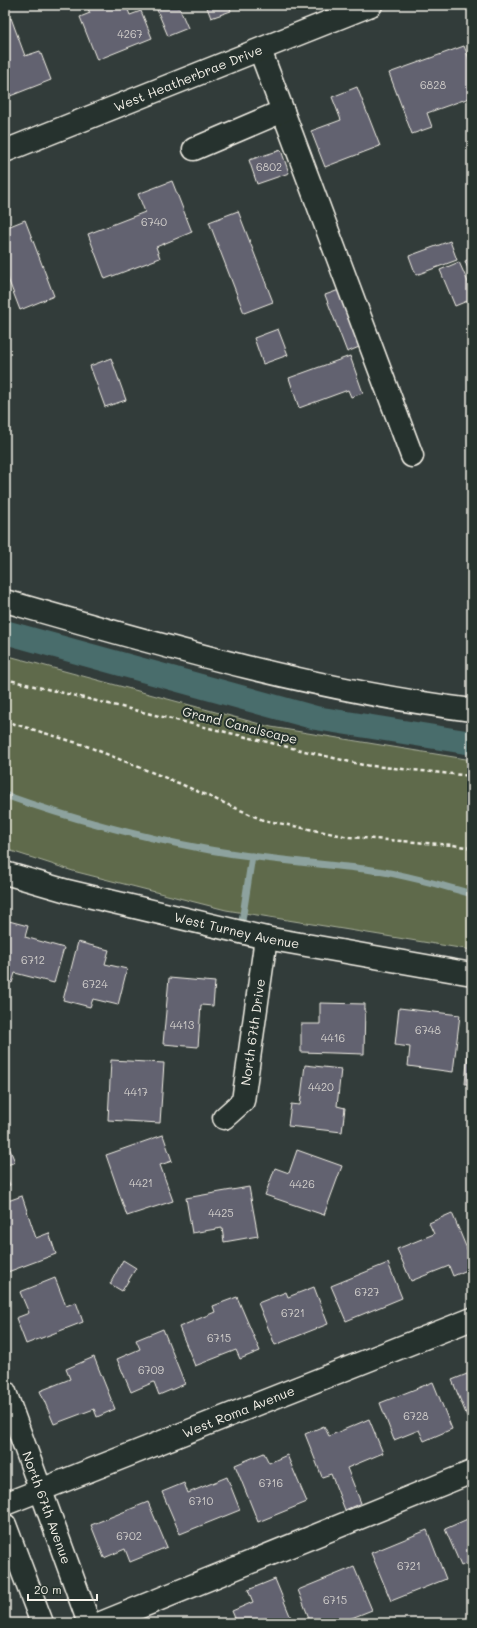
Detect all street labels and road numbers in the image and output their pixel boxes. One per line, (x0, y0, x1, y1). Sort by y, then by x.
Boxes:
street label: West Heatherbrae Drive (111, 40, 265, 115)
street label: Grand Canalscape (181, 702, 299, 747)
street label: West Turney Avenue (173, 908, 301, 952)
street label: North 67th Drive (236, 978, 268, 1087)
street label: West Roma Avenue (179, 1381, 297, 1441)
street label: North 67th Avenue (19, 1449, 76, 1566)

